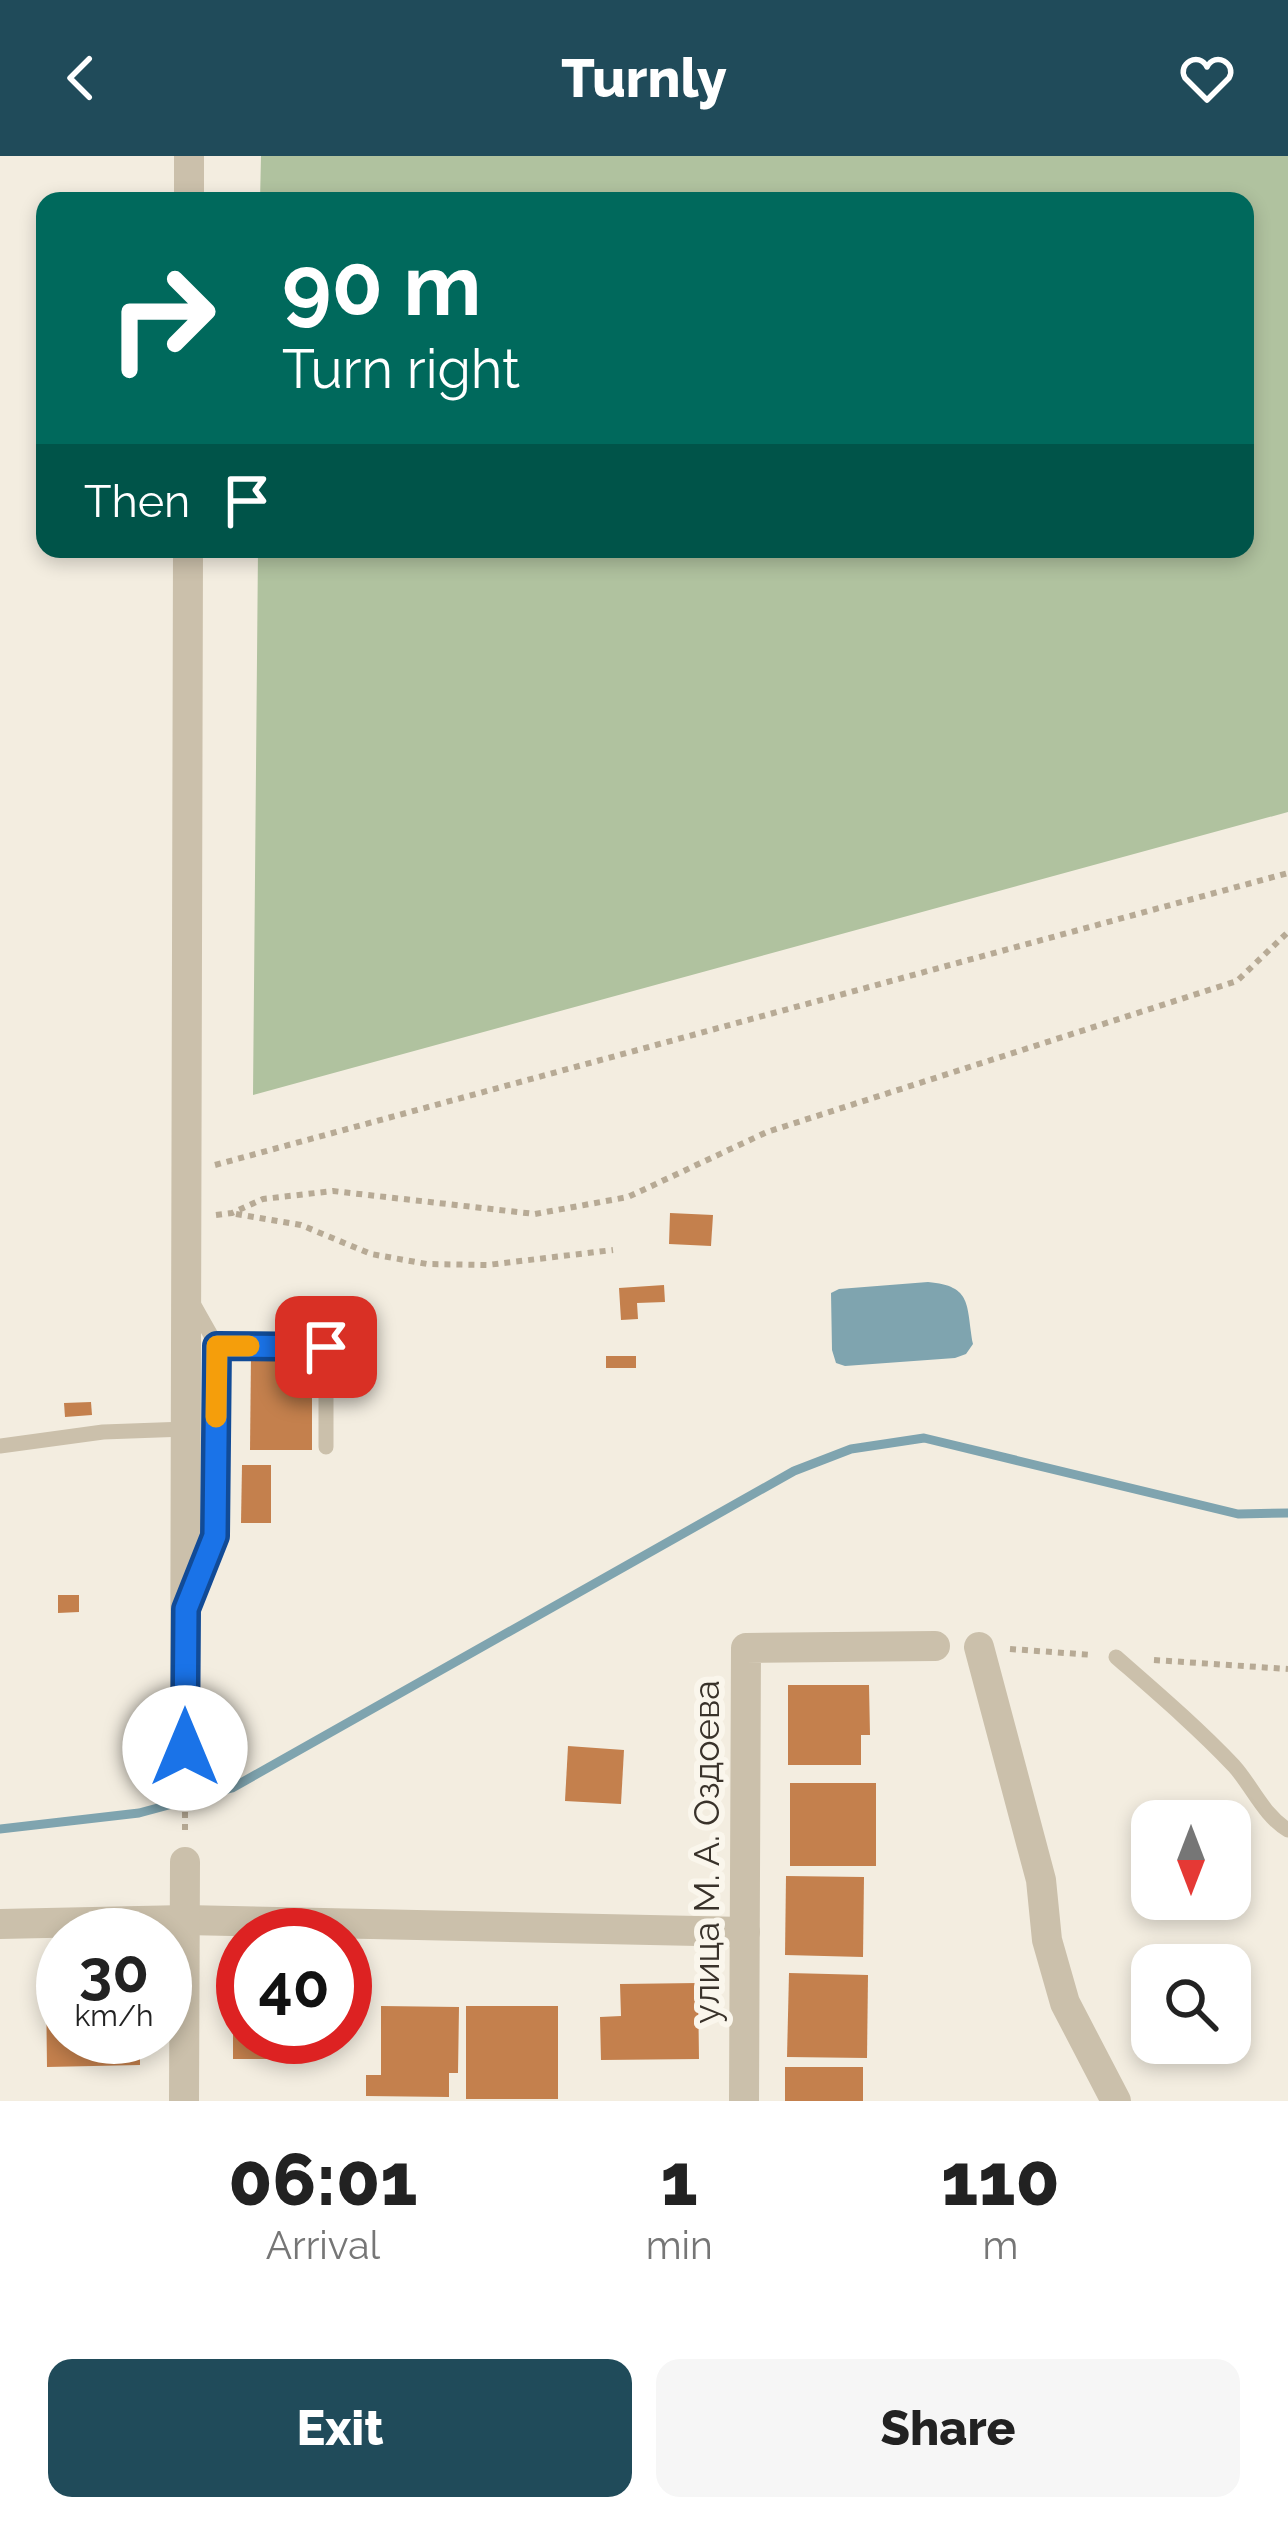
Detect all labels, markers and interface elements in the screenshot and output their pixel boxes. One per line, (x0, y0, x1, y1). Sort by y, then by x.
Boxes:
icon: back (48, 45, 114, 111)
icon: heart (1174, 45, 1240, 111)
text: Turnly (561, 46, 727, 110)
text: 90 m (282, 236, 481, 335)
icon: right (84, 240, 240, 396)
text: Turn right (282, 337, 520, 401)
icon: arrive (214, 468, 280, 534)
text: Then (84, 475, 190, 528)
pin (275, 1296, 377, 1398)
icon: arrive (293, 1314, 359, 1380)
street label: улица М. А. Оздоева (685, 1680, 727, 2024)
position arrow (122, 1685, 248, 1811)
north arrow (1131, 1800, 1251, 1920)
map controls (1131, 1800, 1251, 2064)
speed limit sign: 40 (216, 1908, 372, 2064)
text: 30 (79, 1936, 149, 2006)
button: search (1131, 1944, 1251, 2064)
text: km/h (74, 1998, 154, 2033)
text: 06:01 (228, 2137, 417, 2222)
text: 1 (661, 2137, 698, 2222)
text: 110 (941, 2137, 1060, 2222)
text: Arrival (266, 2222, 380, 2268)
text: min (646, 2222, 713, 2268)
text: m (982, 2222, 1018, 2268)
button: Exit (48, 2359, 632, 2497)
button: Share (656, 2359, 1240, 2497)

